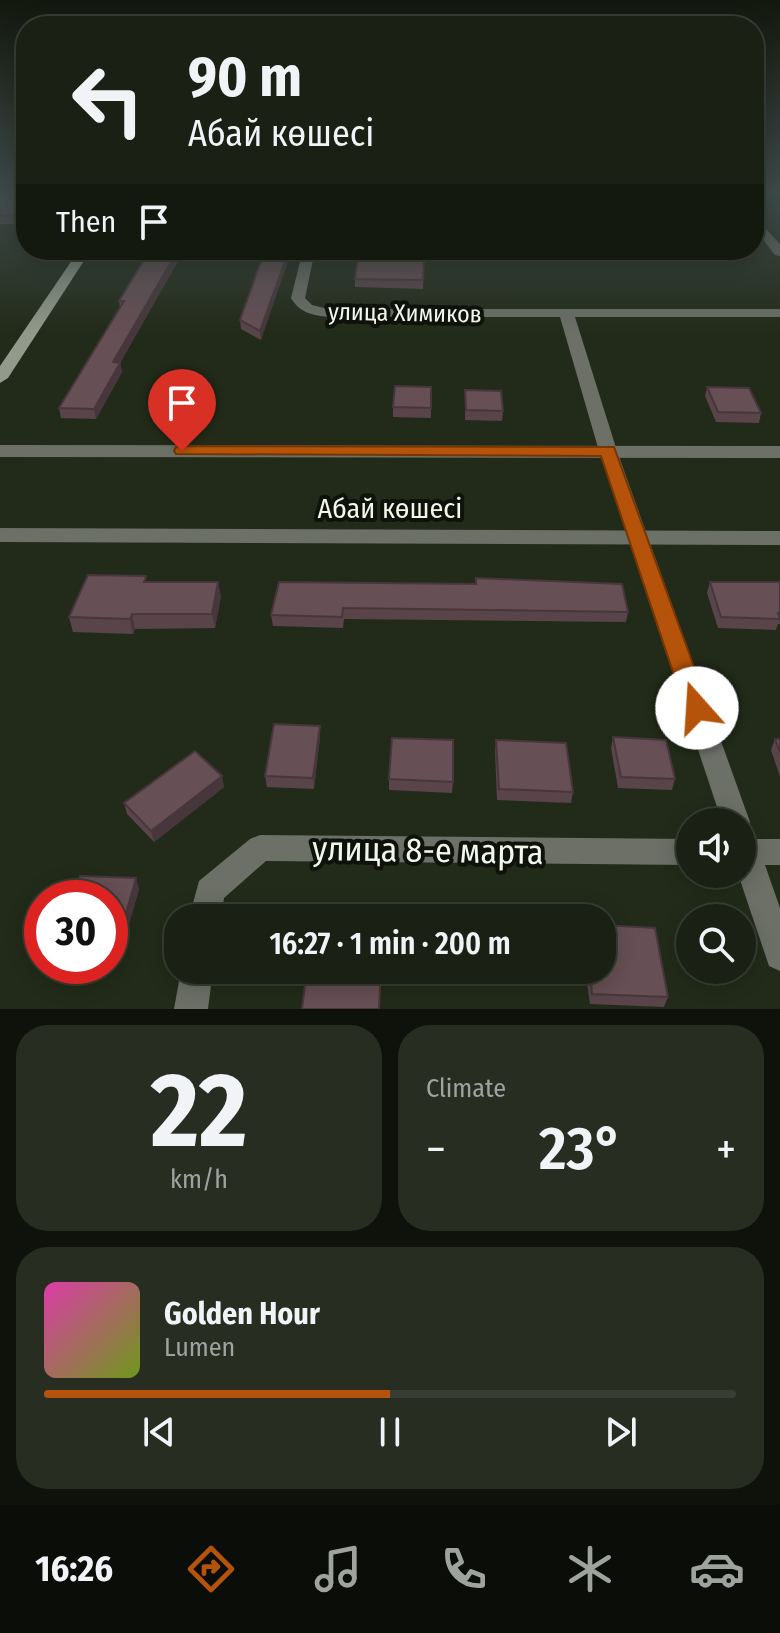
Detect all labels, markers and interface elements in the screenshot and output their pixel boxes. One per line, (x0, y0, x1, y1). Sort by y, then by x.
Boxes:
text: 90 m (188, 44, 302, 111)
icon: left (56, 48, 160, 152)
text: Абай көшесі (188, 112, 374, 156)
icon: arrive (132, 200, 176, 244)
text: Then (56, 204, 116, 240)
street label: улица Химиков (328, 298, 482, 328)
pin (148, 369, 216, 451)
icon: arrive (160, 381, 204, 425)
street label: Абай көшесі (318, 492, 462, 525)
position arrow (655, 666, 739, 750)
map controls (676, 808, 756, 984)
button: sound (676, 808, 756, 888)
street label: улица 8-е марта (312, 828, 544, 873)
speed limit sign: 30 (24, 880, 128, 984)
button: search (676, 904, 756, 984)
text: 16:27 · 1 min · 200 m (269, 926, 511, 962)
text: 22 (151, 1049, 247, 1174)
text: Climate (426, 1073, 506, 1104)
text: 23° (539, 1113, 623, 1185)
text: − (426, 1123, 446, 1176)
text: + (716, 1123, 736, 1176)
text: km/h (170, 1164, 228, 1195)
text: Golden Hour (164, 1296, 320, 1332)
text: Lumen (164, 1332, 235, 1363)
icon: previous (137, 1410, 181, 1454)
icon: pause (368, 1410, 412, 1454)
icon: next (599, 1410, 643, 1454)
icon: directions (183, 1541, 239, 1597)
icon: music (310, 1541, 366, 1597)
icon: phone (436, 1541, 492, 1597)
icon: climate (562, 1541, 618, 1597)
icon: car (689, 1541, 745, 1597)
text: 16:26 (35, 1547, 113, 1591)

